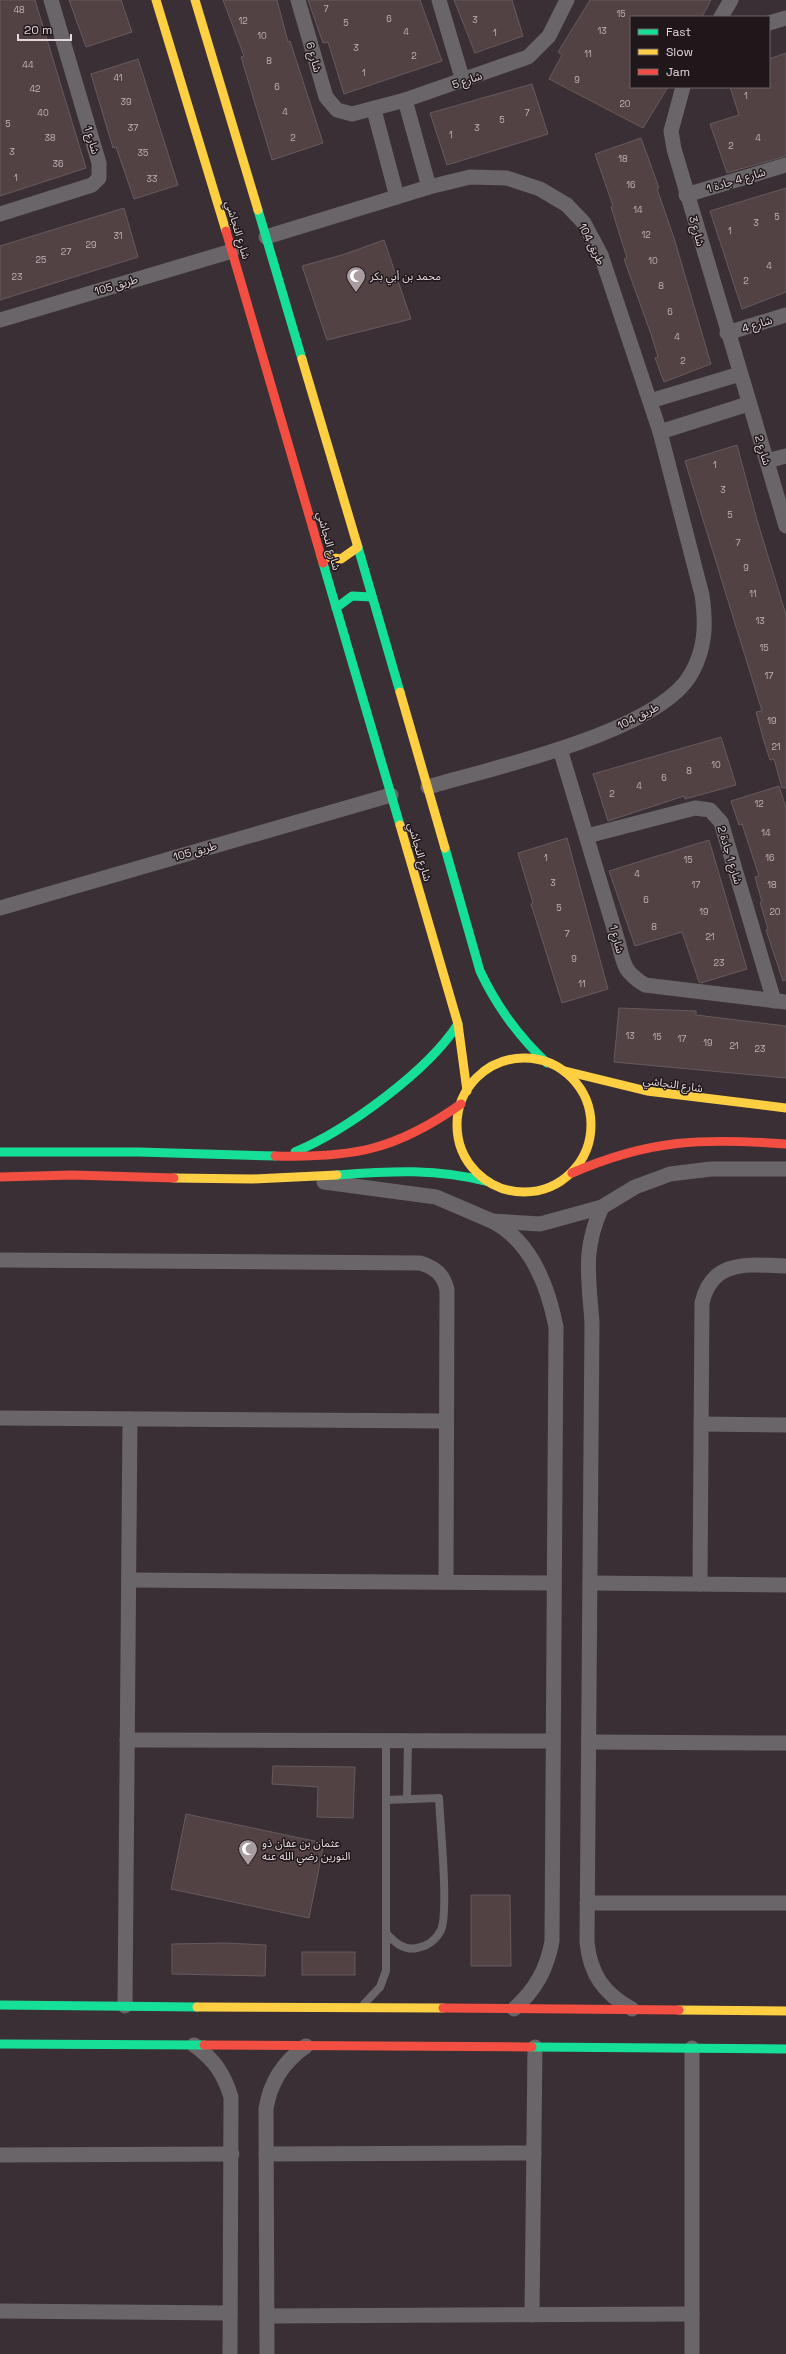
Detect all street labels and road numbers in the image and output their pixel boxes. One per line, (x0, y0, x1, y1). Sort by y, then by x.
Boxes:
street label: شارع 6 (302, 40, 325, 74)
street label: شارع 5 (450, 68, 485, 93)
street label: شارع 1 (80, 124, 103, 156)
street label: شارع 4 جادة 1 (705, 164, 768, 197)
street label: شارع النجاشي (220, 199, 254, 262)
street label: شارع 3 (685, 214, 708, 248)
street label: طريق 104 (575, 221, 608, 267)
street label: طريق 105 (93, 272, 139, 298)
street label: شارع 4 (740, 313, 775, 336)
street label: شارع 2 (751, 433, 774, 467)
street label: شارع النجاشي (311, 510, 344, 573)
street label: طريق 104 (615, 700, 661, 733)
street label: شارع النجاشي (402, 821, 435, 884)
street label: شارع 1 جادة 2 (713, 824, 746, 887)
street label: طريق 105 (172, 838, 218, 864)
street label: شارع 1 (606, 923, 628, 955)
street label: شارع النجاشي (642, 1073, 704, 1098)

